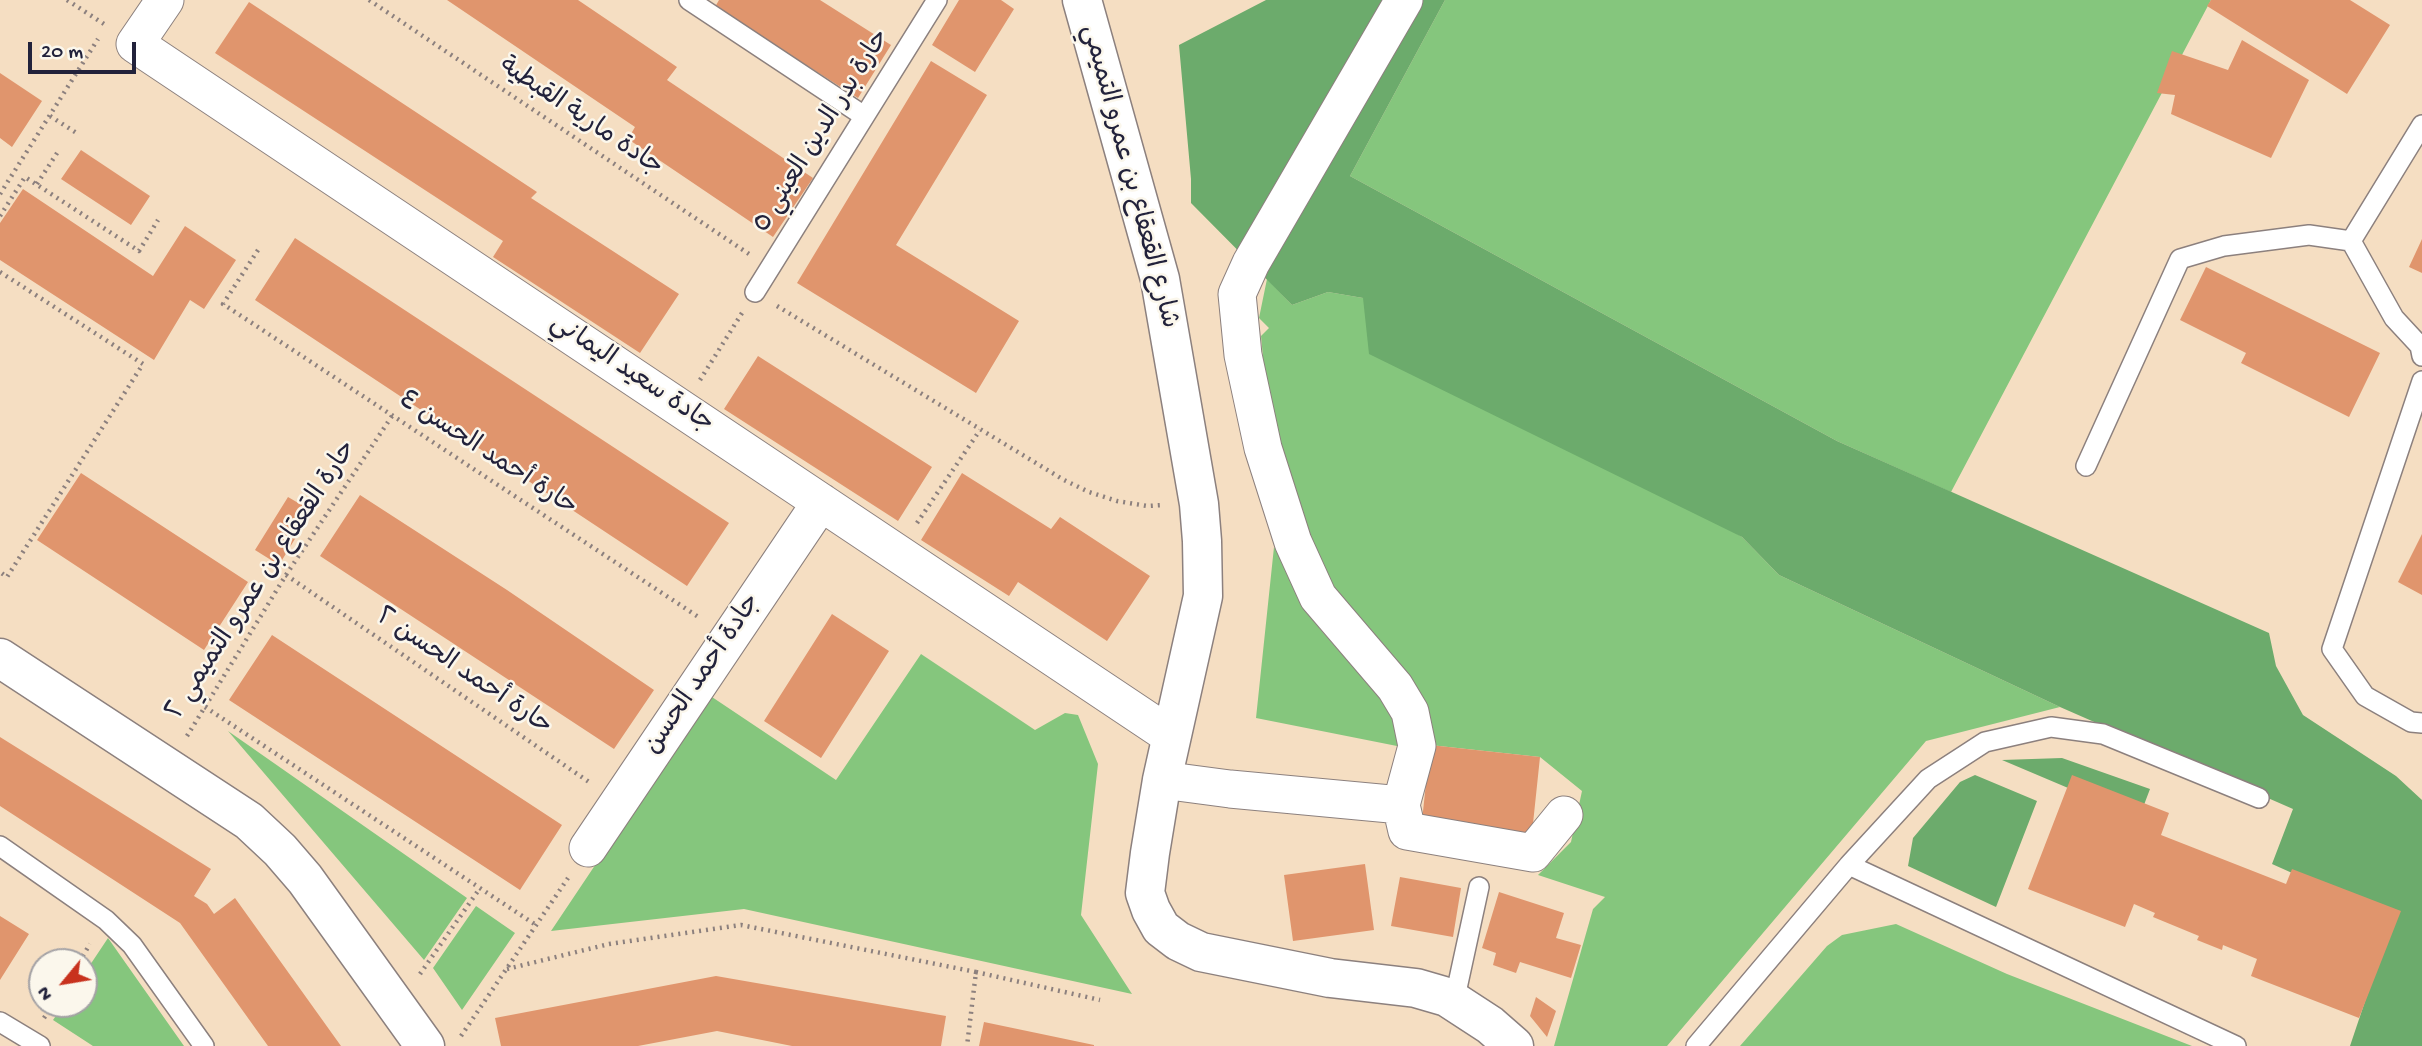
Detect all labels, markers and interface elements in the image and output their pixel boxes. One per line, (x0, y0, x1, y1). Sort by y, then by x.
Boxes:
street label: شارع القعقاع بن عمرو التميمي (1072, 22, 1184, 332)
street label: حارة بدر الدين العيني ٥ (748, 25, 898, 239)
scale bar (32, 28, 140, 72)
text: 20 m (41, 41, 83, 66)
street label: جادة مارية القبطية (492, 52, 668, 184)
street label: جادة سعيد اليماني (543, 309, 719, 441)
street label: حارة أحمد الحسن ٤ (392, 386, 582, 524)
street label: حارة القعقاع بن عمرو التميمي ٢ (161, 436, 365, 726)
street label: جادة أحمد الحسن (639, 589, 769, 761)
street label: حارة أحمد الحسن ٢ (369, 603, 557, 743)
north arrow (28, 948, 98, 1018)
text: N (33, 982, 59, 1004)

